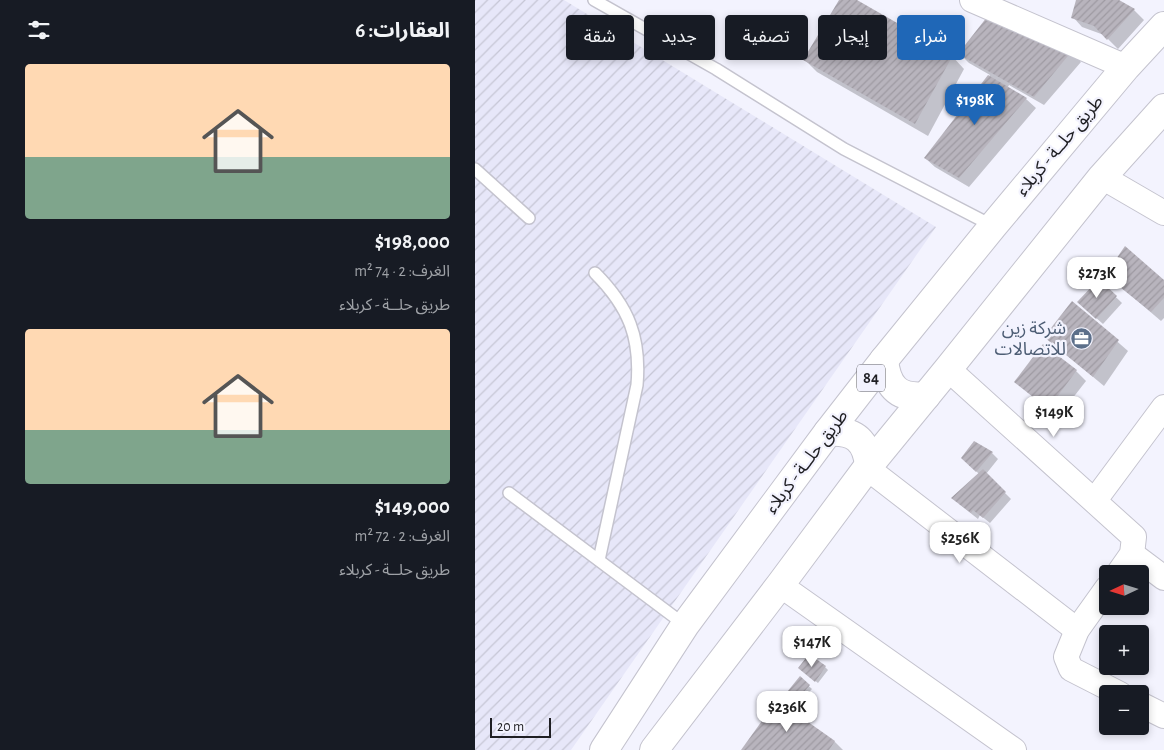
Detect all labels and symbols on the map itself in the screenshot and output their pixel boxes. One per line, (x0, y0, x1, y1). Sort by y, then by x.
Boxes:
pin: $198K (940, 84, 1010, 126)
street label: طريق حلــة - كربلاء (1013, 92, 1108, 200)
pin: $273K (1062, 256, 1132, 299)
place label: شركة زين للاتصالات (994, 320, 1066, 359)
office icon: شركة زين للاتصالات (1070, 327, 1094, 351)
road number: 84 (857, 364, 885, 392)
pin: $149K (1019, 396, 1089, 438)
street label: طريق حلــة - كربلاء (762, 407, 852, 518)
pin: $256K (925, 522, 995, 564)
north arrow (1099, 565, 1149, 615)
pin: $147K (777, 626, 847, 668)
pin: $236K (752, 690, 822, 733)
scale bar (490, 715, 551, 738)

